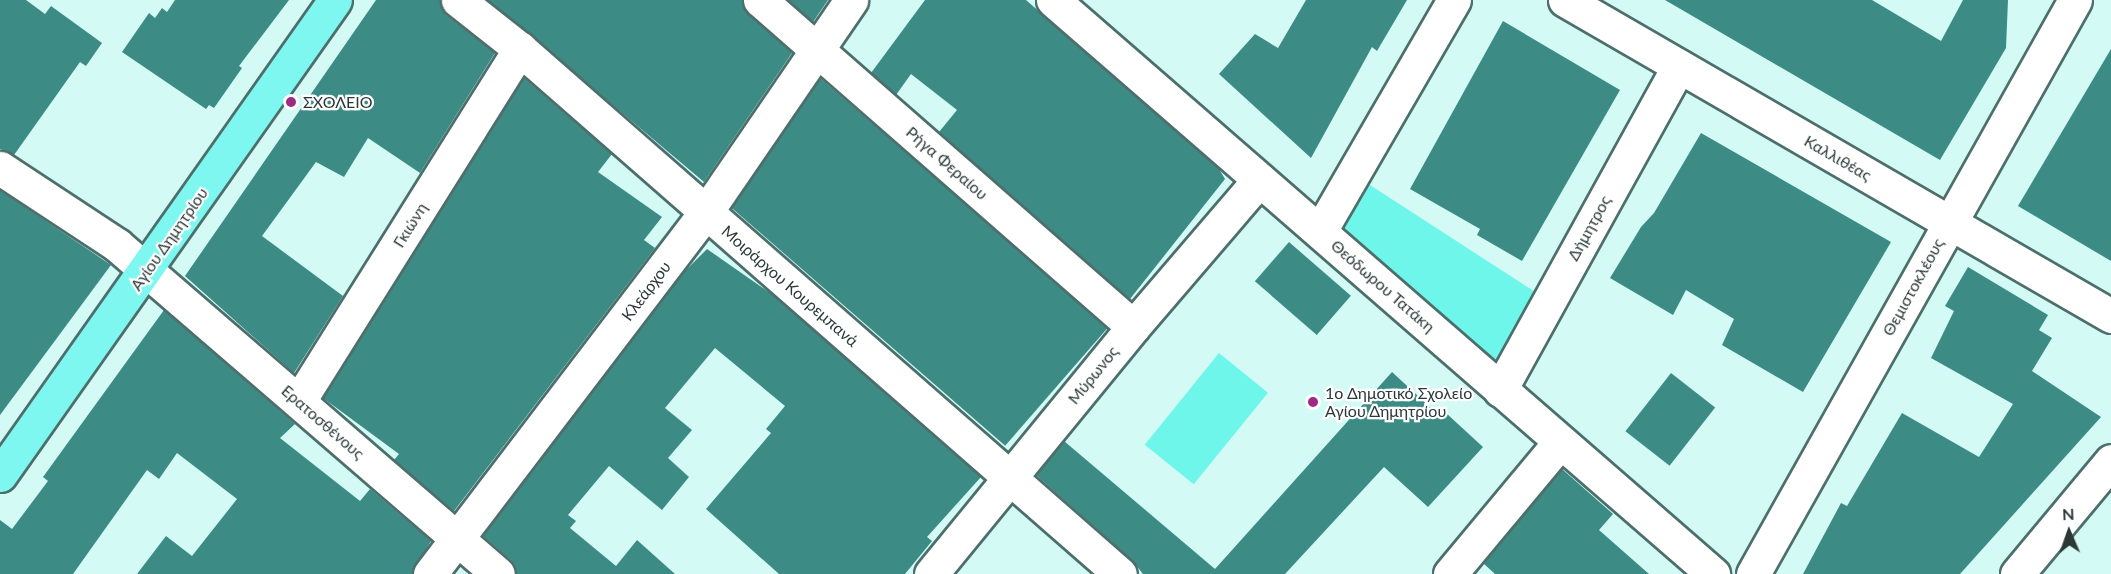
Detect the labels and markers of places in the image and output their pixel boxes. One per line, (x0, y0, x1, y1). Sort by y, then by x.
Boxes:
place label: ΣΧΟΛΕΙΟ (303, 92, 372, 112)
marker: ΣΧΟΛΕΙΟ (284, 95, 298, 109)
place label: 1ο Δημοτικό Σχολείο Αγίου Δημητρίου (1325, 383, 1473, 421)
marker: 1ο Δημοτικό Σχολείο Αγίου Δημητρίου (1306, 395, 1320, 409)

